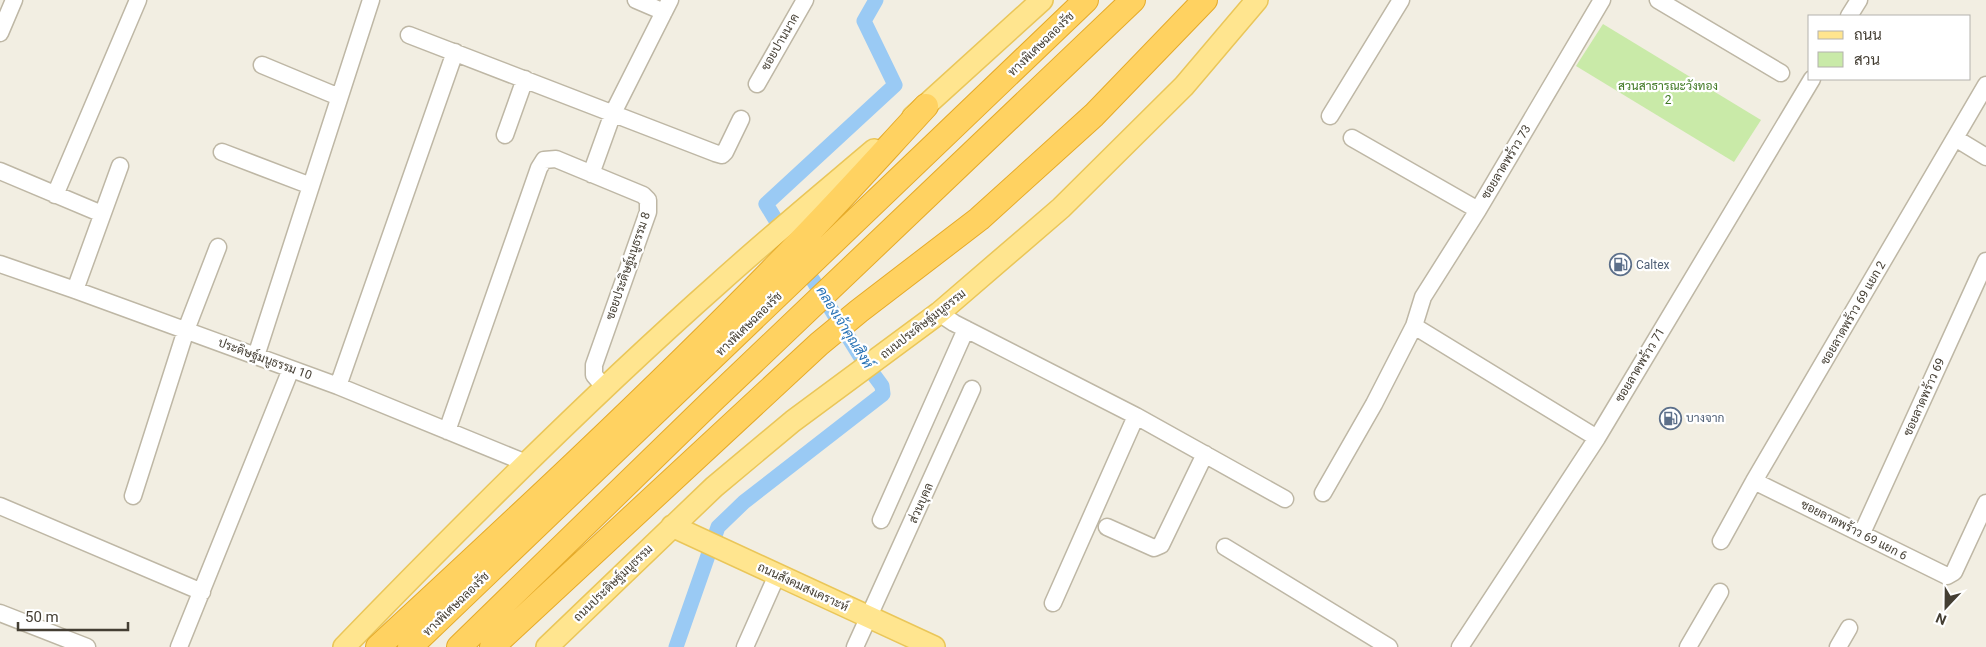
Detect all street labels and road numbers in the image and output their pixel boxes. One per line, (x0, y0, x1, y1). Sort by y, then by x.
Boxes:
street label: ทางพิเศษฉลองรัช (1005, 9, 1077, 79)
street label: ซอยปานนาค (758, 11, 802, 73)
street label: ซอยลาดพร้าว 73 (1478, 122, 1534, 202)
street label: ซอยประดิษฐ์มนูธรรม 8 (602, 210, 654, 322)
street label: ซอยลาดพร้าว 69 แยก 2 (1818, 258, 1889, 367)
street label: ถนนประดิษฐ์มนูธรรม (877, 286, 969, 362)
street label: ทางพิเศษฉลองรัช (713, 289, 785, 359)
street label: ซอยลาดพร้าว 71 (1612, 325, 1668, 405)
street label: ประดิษฐ์มนูธรรม 10 (216, 335, 314, 383)
street label: ซอยลาดพร้าว 69 (1901, 356, 1947, 438)
street label: ส่วนบุคล (906, 481, 938, 526)
street label: ซอยลาดพร้าว 69 แยก 6 (1798, 497, 1910, 563)
street label: ถนนประดิษฐ์มนูธรรม (570, 541, 656, 625)
street label: ถนนสังคมสงเคราะห์ (755, 559, 851, 614)
street label: ทางพิเศษฉลองรัช (420, 569, 492, 639)

